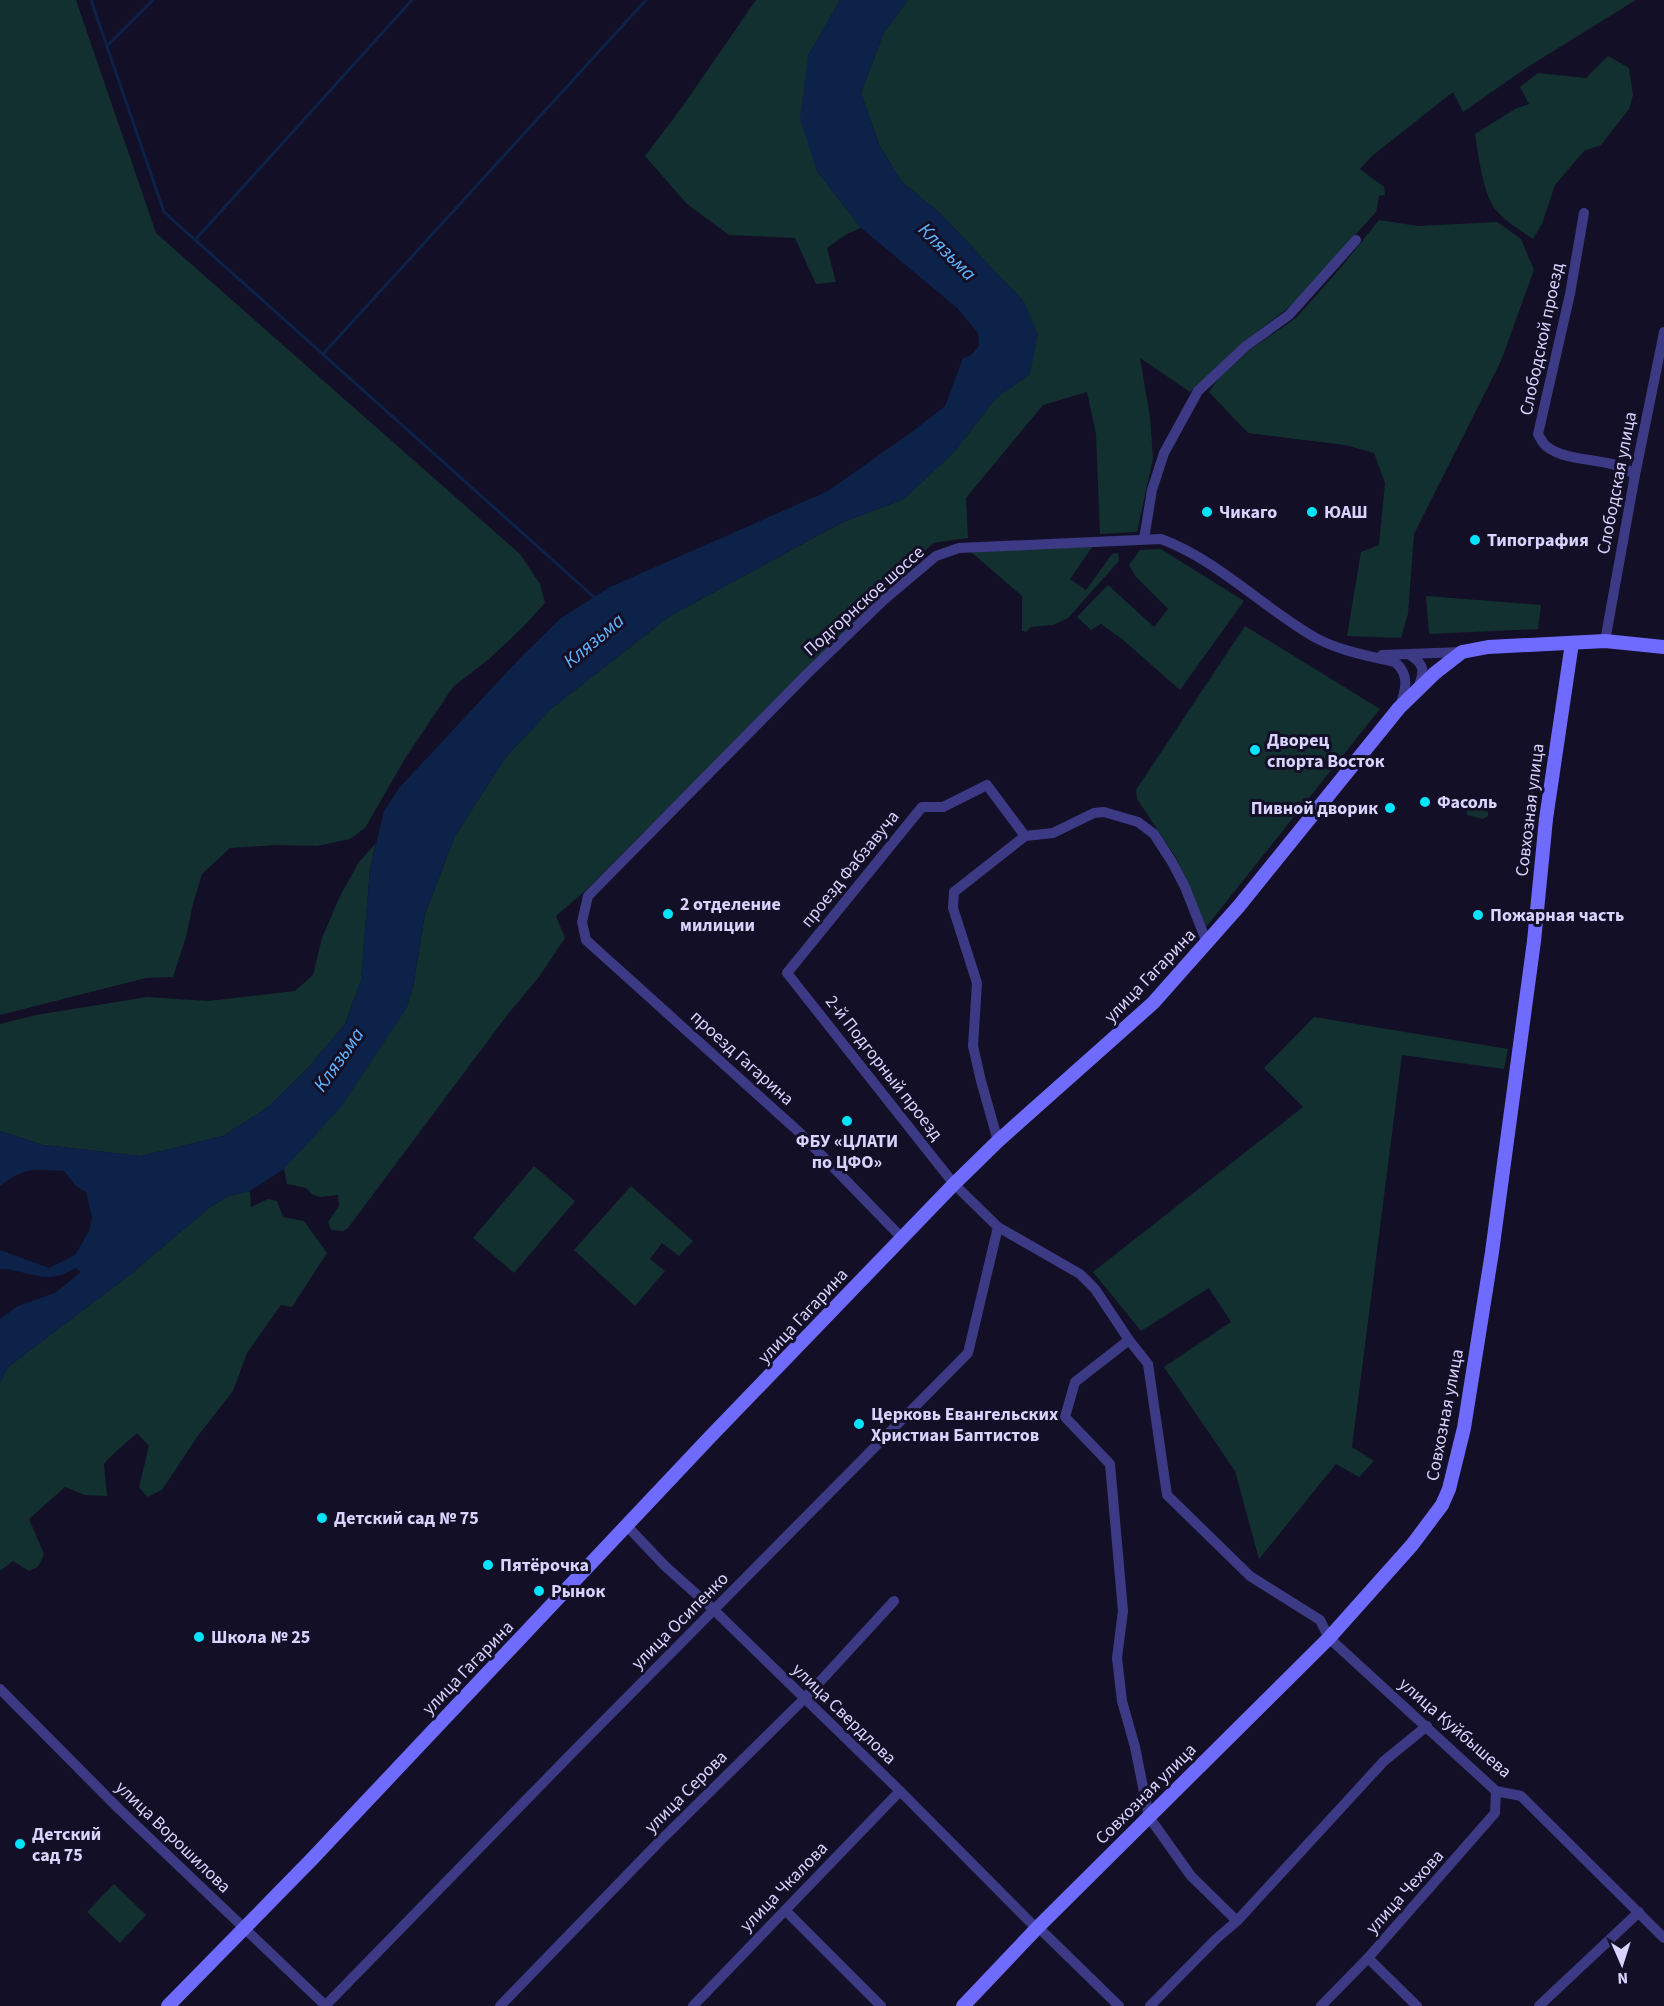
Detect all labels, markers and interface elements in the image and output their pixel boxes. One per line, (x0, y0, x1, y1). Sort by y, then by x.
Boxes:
water label: Клязьма (912, 217, 983, 288)
street label: Слободской проезд (1514, 260, 1570, 418)
street label: Слободская улица (1591, 410, 1643, 556)
place label: Чикаго (1219, 500, 1277, 525)
place label: ЮАШ (1324, 500, 1368, 525)
marker: Чикаго (1200, 505, 1214, 519)
marker: ЮАШ (1305, 505, 1319, 519)
place label: Типография (1487, 528, 1589, 553)
marker: Типография (1468, 533, 1482, 547)
street label: Подгорнское шоссе (798, 540, 930, 662)
water label: Клязьма (557, 607, 631, 675)
place label: Дворец спорта Восток (1267, 728, 1385, 774)
street label: Совхозная улица (1509, 742, 1551, 878)
marker: Дворец спорта Восток (1248, 743, 1262, 757)
place label: Фасоль (1437, 790, 1497, 815)
marker: Фасоль (1418, 795, 1432, 809)
place label: Пивной дворик (1251, 796, 1378, 821)
marker: Пивной дворик (1383, 801, 1397, 815)
street label: проезд Фабзавуча (795, 805, 905, 933)
place label: 2 отделение милиции (680, 892, 781, 938)
place label: Пожарная часть (1490, 903, 1624, 928)
marker: 2 отделение милиции (661, 907, 675, 921)
marker: Пожарная часть (1471, 908, 1485, 922)
street label: улица Гагарина (1099, 923, 1201, 1029)
street label: 2-й Подгорный проезд (819, 990, 949, 1146)
street label: проезд Гагарина (685, 1005, 799, 1111)
water label: Клязьма (307, 1022, 371, 1098)
marker: ФБУ «ЦЛАТИ по ЦФО» (840, 1114, 854, 1128)
place label: ФБУ «ЦЛАТИ по ЦФО» (796, 1129, 898, 1175)
street label: улица Гагарина (752, 1263, 854, 1369)
street label: Совхозная улица (1420, 1347, 1470, 1483)
place label: Церковь Евангельских Христиан Баптистов (871, 1402, 1058, 1448)
marker: Церковь Евангельских Христиан Баптистов (852, 1417, 866, 1431)
place label: Детский сад № 75 (334, 1506, 479, 1531)
marker: Детский сад № 75 (315, 1511, 329, 1525)
place label: Пятёрочка (500, 1553, 589, 1578)
marker: Пятёрочка (481, 1558, 495, 1572)
street label: улица Осипенко (626, 1567, 734, 1675)
place label: Рынок (551, 1579, 605, 1604)
marker: Рынок (532, 1584, 546, 1598)
street label: улица Гагарина (417, 1615, 519, 1721)
place label: Школа № 25 (211, 1625, 310, 1650)
marker: Школа № 25 (192, 1630, 206, 1644)
street label: улица Свердлова (786, 1658, 902, 1770)
street label: улица Куйбышева (1393, 1672, 1517, 1784)
street label: Совхозная улица (1090, 1738, 1202, 1850)
street label: улица Серова (639, 1745, 733, 1839)
street label: улица Ворошилова (110, 1775, 236, 1899)
place label: Детский сад 75 (32, 1822, 101, 1868)
street label: улица Чкалова (734, 1836, 834, 1938)
marker: Детский сад 75 (13, 1837, 27, 1851)
street label: улица Чехова (1360, 1844, 1450, 1940)
north arrow (1592, 1934, 1652, 1994)
text: N (1617, 1967, 1629, 1989)

